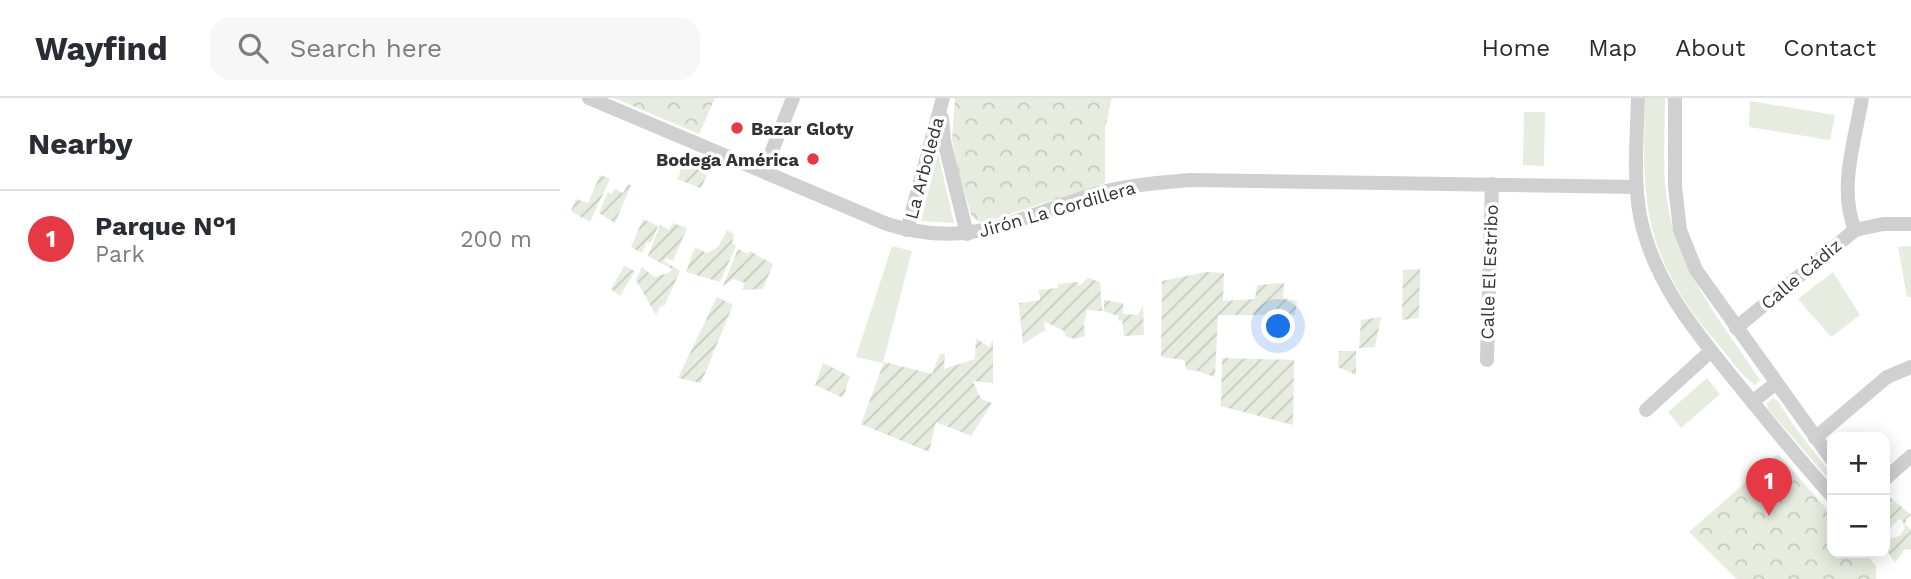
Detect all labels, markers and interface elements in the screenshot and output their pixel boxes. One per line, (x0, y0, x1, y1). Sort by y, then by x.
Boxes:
search box (210, 17, 700, 80)
text: Wayfind (35, 29, 168, 68)
icon: search (234, 29, 272, 67)
text: Search here (290, 33, 442, 63)
text: Home (1482, 34, 1550, 62)
text: Map (1588, 34, 1637, 62)
text: About (1675, 34, 1745, 62)
text: Contact (1783, 34, 1876, 62)
street label: La Arboleda (900, 115, 948, 221)
place label: Bazar Gloty (751, 118, 855, 139)
marker: Bazar Gloty (729, 120, 745, 136)
text: Nearby (28, 126, 133, 161)
place label: Bodega América (656, 149, 800, 170)
marker: Bodega América (805, 151, 821, 167)
street label: Jirón La Cordillera (976, 177, 1138, 241)
street label: Calle El Estribo (1476, 204, 1502, 340)
text: Parque N°1 (95, 211, 237, 241)
text: 1 (46, 226, 56, 253)
text: 200 m (460, 226, 532, 253)
street label: Calle Cádiz (1757, 234, 1845, 314)
text: Park (95, 241, 144, 268)
your location (1261, 309, 1295, 343)
map controls (1827, 432, 1890, 558)
button: + (1827, 432, 1890, 495)
pin: 1 (1746, 458, 1792, 516)
button: − (1827, 495, 1890, 558)

